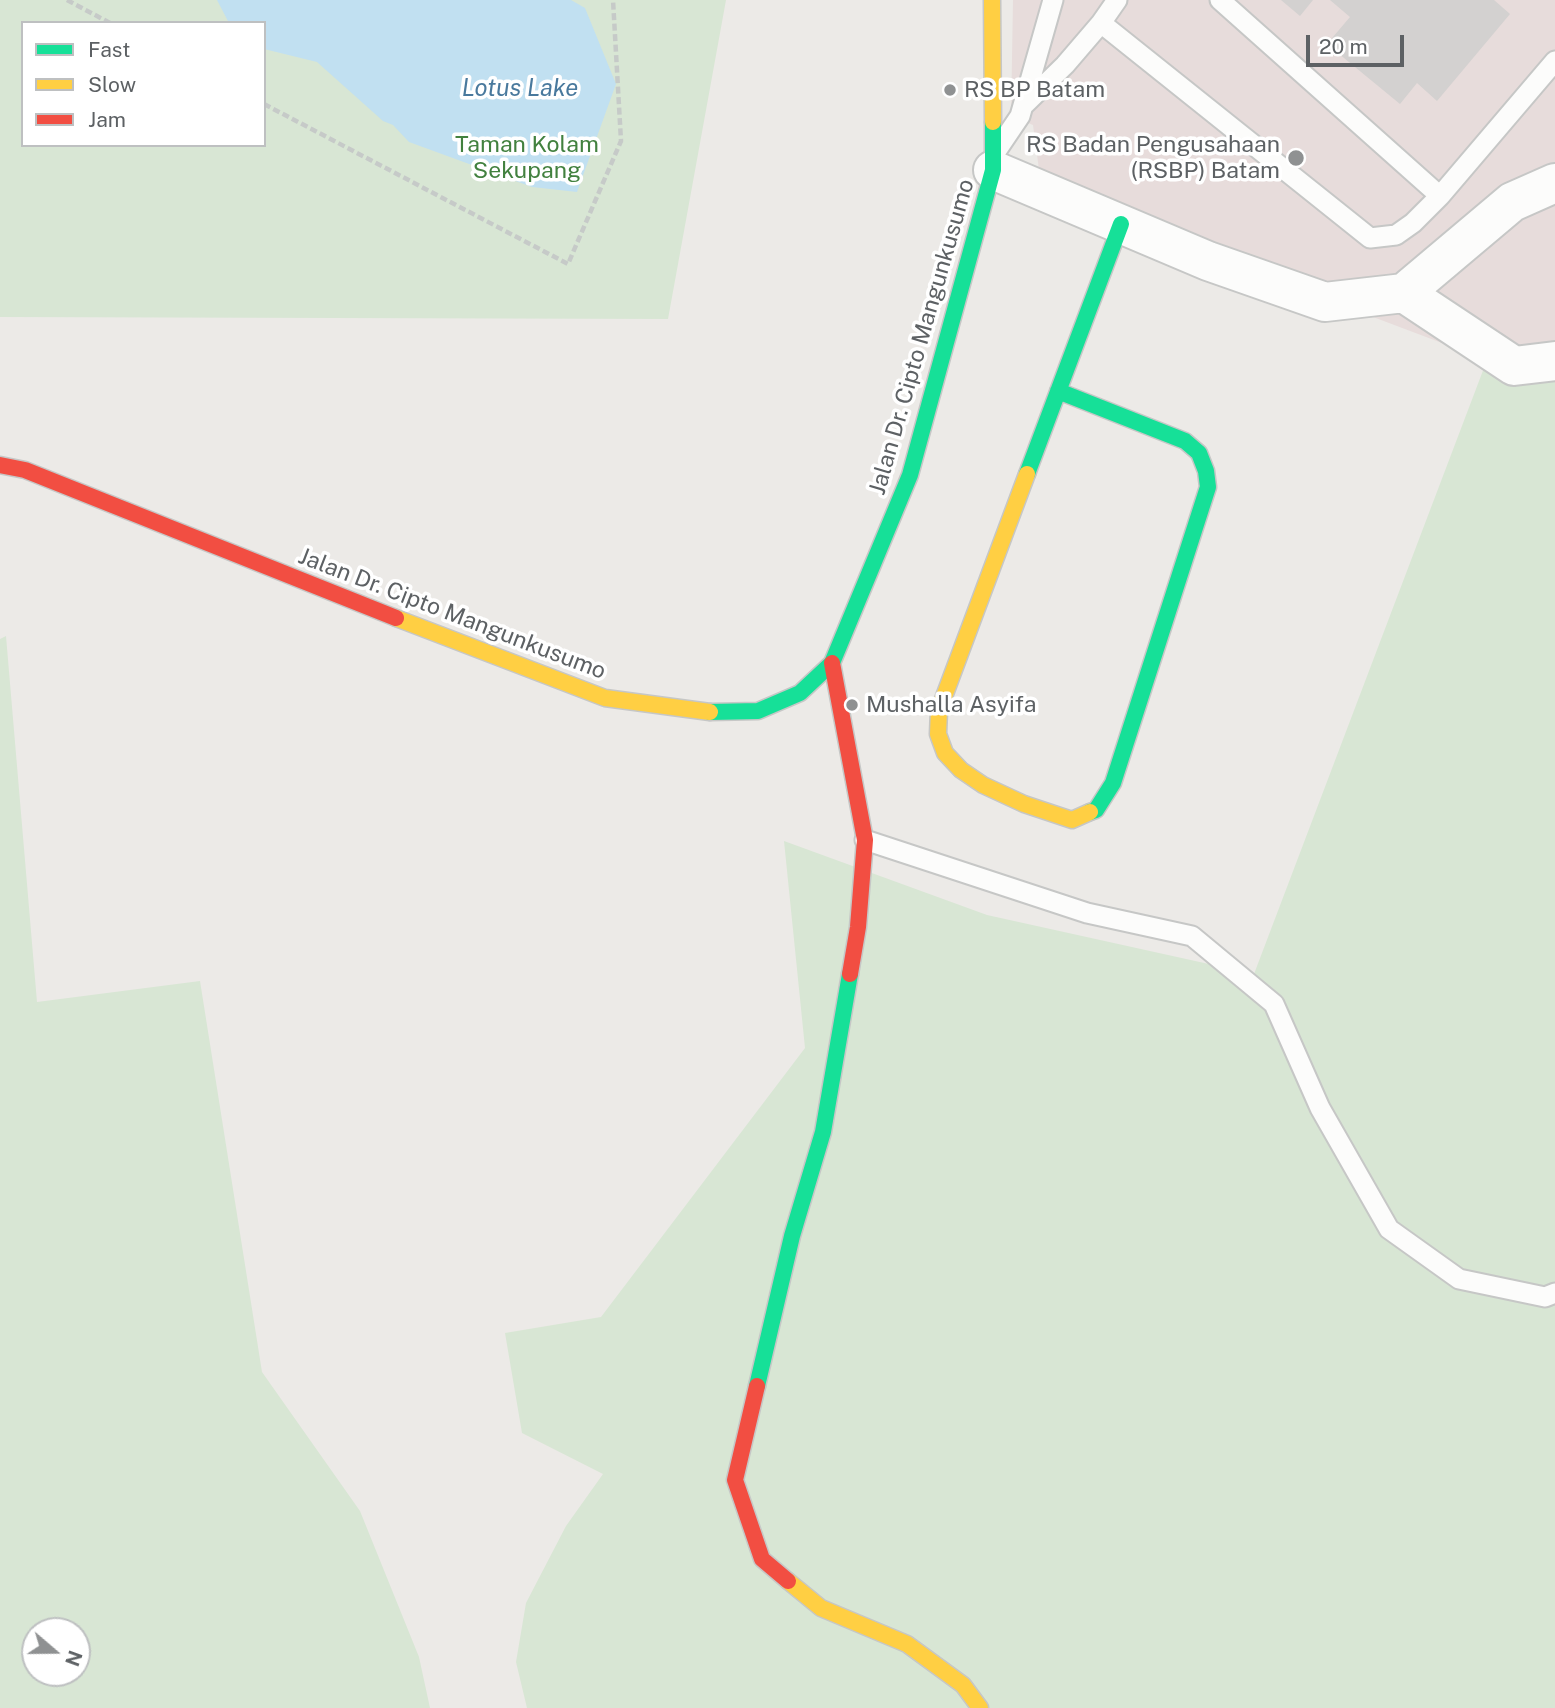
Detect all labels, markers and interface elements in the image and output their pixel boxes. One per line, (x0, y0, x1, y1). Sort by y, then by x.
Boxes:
legend (21, 21, 266, 147)
scale bar (1310, 21, 1408, 65)
text: 20 m (1319, 34, 1368, 59)
text: Fast (88, 37, 130, 62)
text: Slow (88, 72, 136, 97)
water label: Lotus Lake (462, 75, 578, 103)
place label: RS BP Batam (964, 76, 1105, 104)
marker: RS BP Batam (942, 82, 958, 98)
text: Jam (88, 107, 126, 132)
park label: Taman Kolam Sekupang (455, 131, 599, 185)
place label: RS Badan Pengusahaan (RSBP) Batam (1026, 131, 1280, 185)
marker: RS Badan Pengusahaan (RSBP) Batam (1286, 148, 1306, 168)
street label: Jalan Dr. Cipto Mangunkusumo (864, 176, 980, 498)
street label: Jalan Dr. Cipto Mangunkusumo (294, 542, 610, 686)
place label: Mushalla Asyifa (866, 691, 1037, 719)
marker: Mushalla Asyifa (844, 697, 860, 713)
north arrow (21, 1617, 91, 1687)
text: N (61, 1648, 87, 1669)

